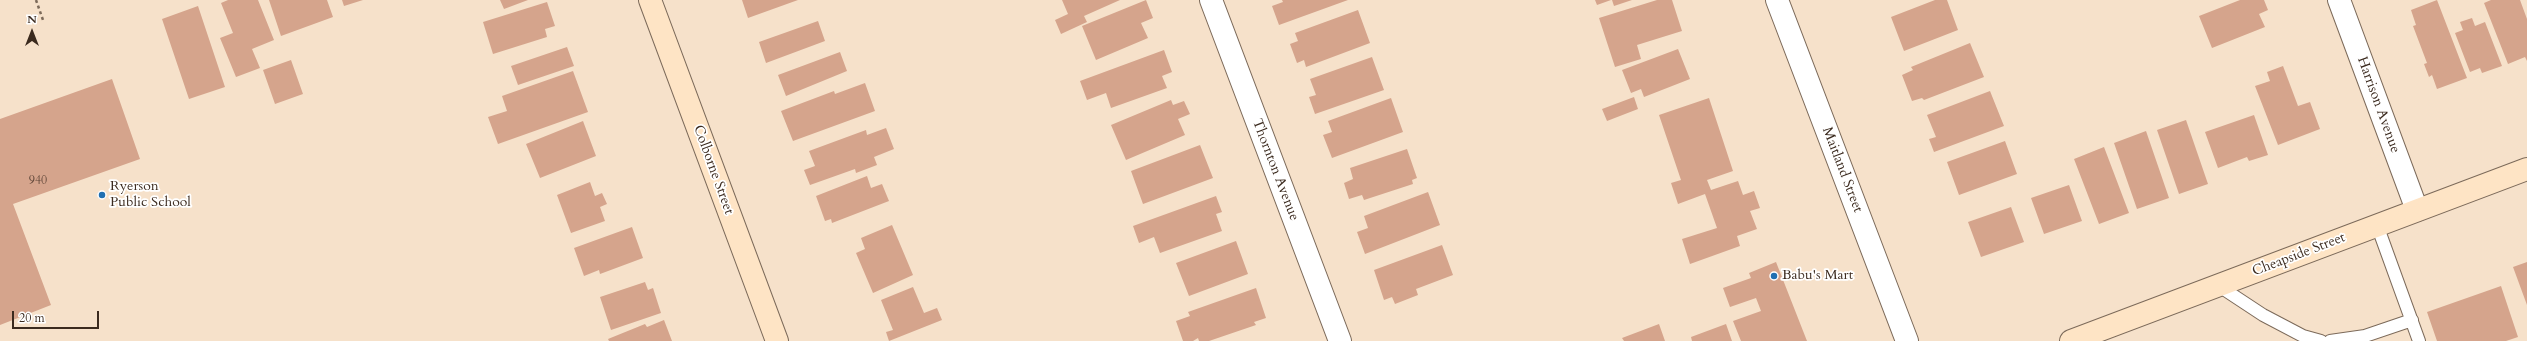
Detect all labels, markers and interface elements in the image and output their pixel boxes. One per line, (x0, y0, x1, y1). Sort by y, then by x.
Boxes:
north arrow (12, 12, 52, 52)
text: N (27, 12, 37, 27)
street label: Harrison Avenue (2353, 55, 2403, 155)
street label: Thornton Avenue (1248, 117, 1302, 223)
street label: Colborne Street (689, 123, 737, 217)
street label: Maitland Street (1818, 125, 1866, 215)
house number: 940 (29, 174, 47, 188)
place label: Ryerson Public School (110, 179, 191, 212)
marker: Ryerson Public School (97, 190, 107, 200)
street label: Cheapside Street (2250, 230, 2348, 280)
place label: Babu's Mart (1782, 268, 1853, 284)
marker: Babu's Mart (1769, 271, 1779, 281)
scale bar (14, 303, 101, 329)
text: 20 m (19, 310, 45, 326)

